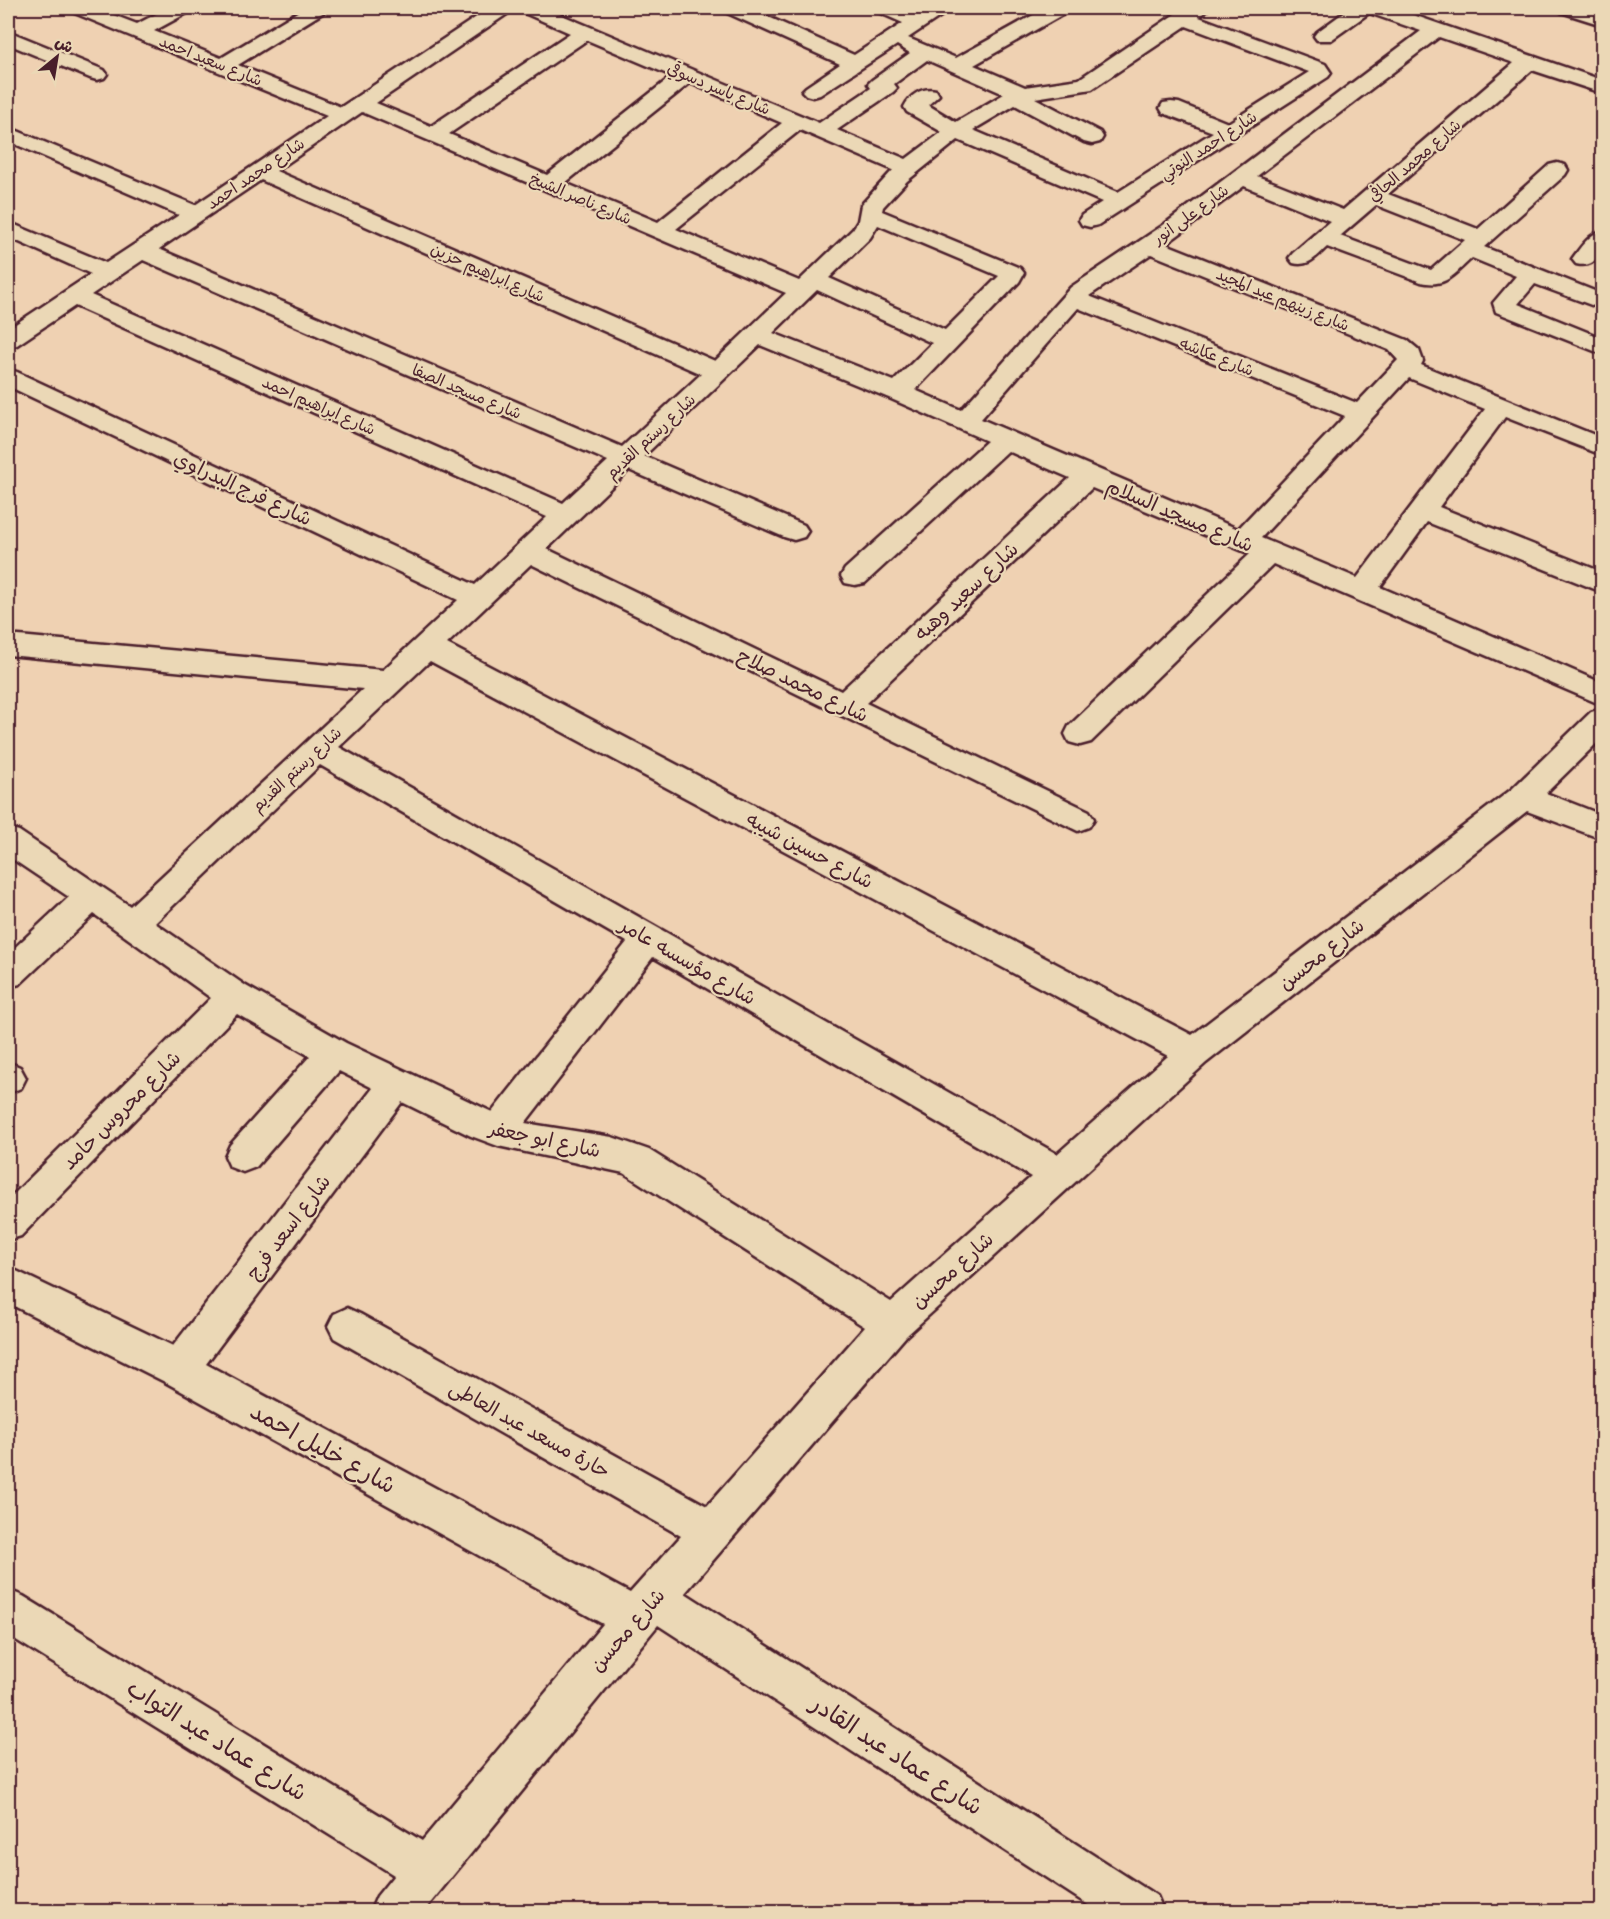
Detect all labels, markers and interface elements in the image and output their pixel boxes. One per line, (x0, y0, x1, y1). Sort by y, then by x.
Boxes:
north arrow (27, 27, 87, 87)
text: ش (50, 34, 75, 60)
street label: شارع سعيد احمد (155, 34, 264, 93)
street label: شارع ياسر دسوقي (663, 57, 774, 122)
street label: شارع احمد النوتي (1158, 109, 1263, 188)
street label: شارع محمد الحافي (1364, 115, 1466, 208)
street label: شارع محمد احمد (204, 136, 310, 216)
street label: شارع ناصر الشيخ (526, 171, 633, 231)
street label: شارع على انور (1149, 183, 1234, 251)
street label: شارع ابراهيم حزين (427, 242, 546, 309)
street label: شارع زينهم عبد المجيد (1212, 267, 1351, 338)
street label: شارع عكاشه (1176, 335, 1256, 383)
street label: شارع مسجد الصفا (408, 363, 523, 426)
street label: شارع ابراهيم احمد (258, 375, 377, 442)
street label: شارع رستم القديم (603, 392, 701, 485)
street label: شارع فرج البدراوي (169, 448, 315, 533)
street label: شارع مسجد السلام (1102, 476, 1256, 560)
street label: شارع سعيد وهبه (911, 539, 1025, 647)
street label: شارع محمد صلاح (732, 646, 871, 730)
street label: شارع رستم القديم (249, 725, 347, 818)
street label: شارع حسين شيبه (741, 809, 876, 896)
street label: شارع مؤسسه عامر (612, 914, 759, 1012)
street label: شارع محسن (1275, 915, 1371, 997)
street label: شارع محروس حامد (59, 1048, 187, 1176)
street label: شارع ابو جعفر (485, 1118, 602, 1165)
street label: شارع اسعد فرج (243, 1171, 338, 1286)
street label: شارع محسن (908, 1229, 1000, 1315)
street label: حارة مسعد عبد العاطى (444, 1378, 613, 1486)
street label: شارع خليل احمد (243, 1399, 399, 1503)
street label: شارع محسن (587, 1585, 672, 1679)
street label: شارع عماد عبد التواب (120, 1676, 311, 1810)
street label: شارع عماد عبد القادر (802, 1690, 986, 1824)

